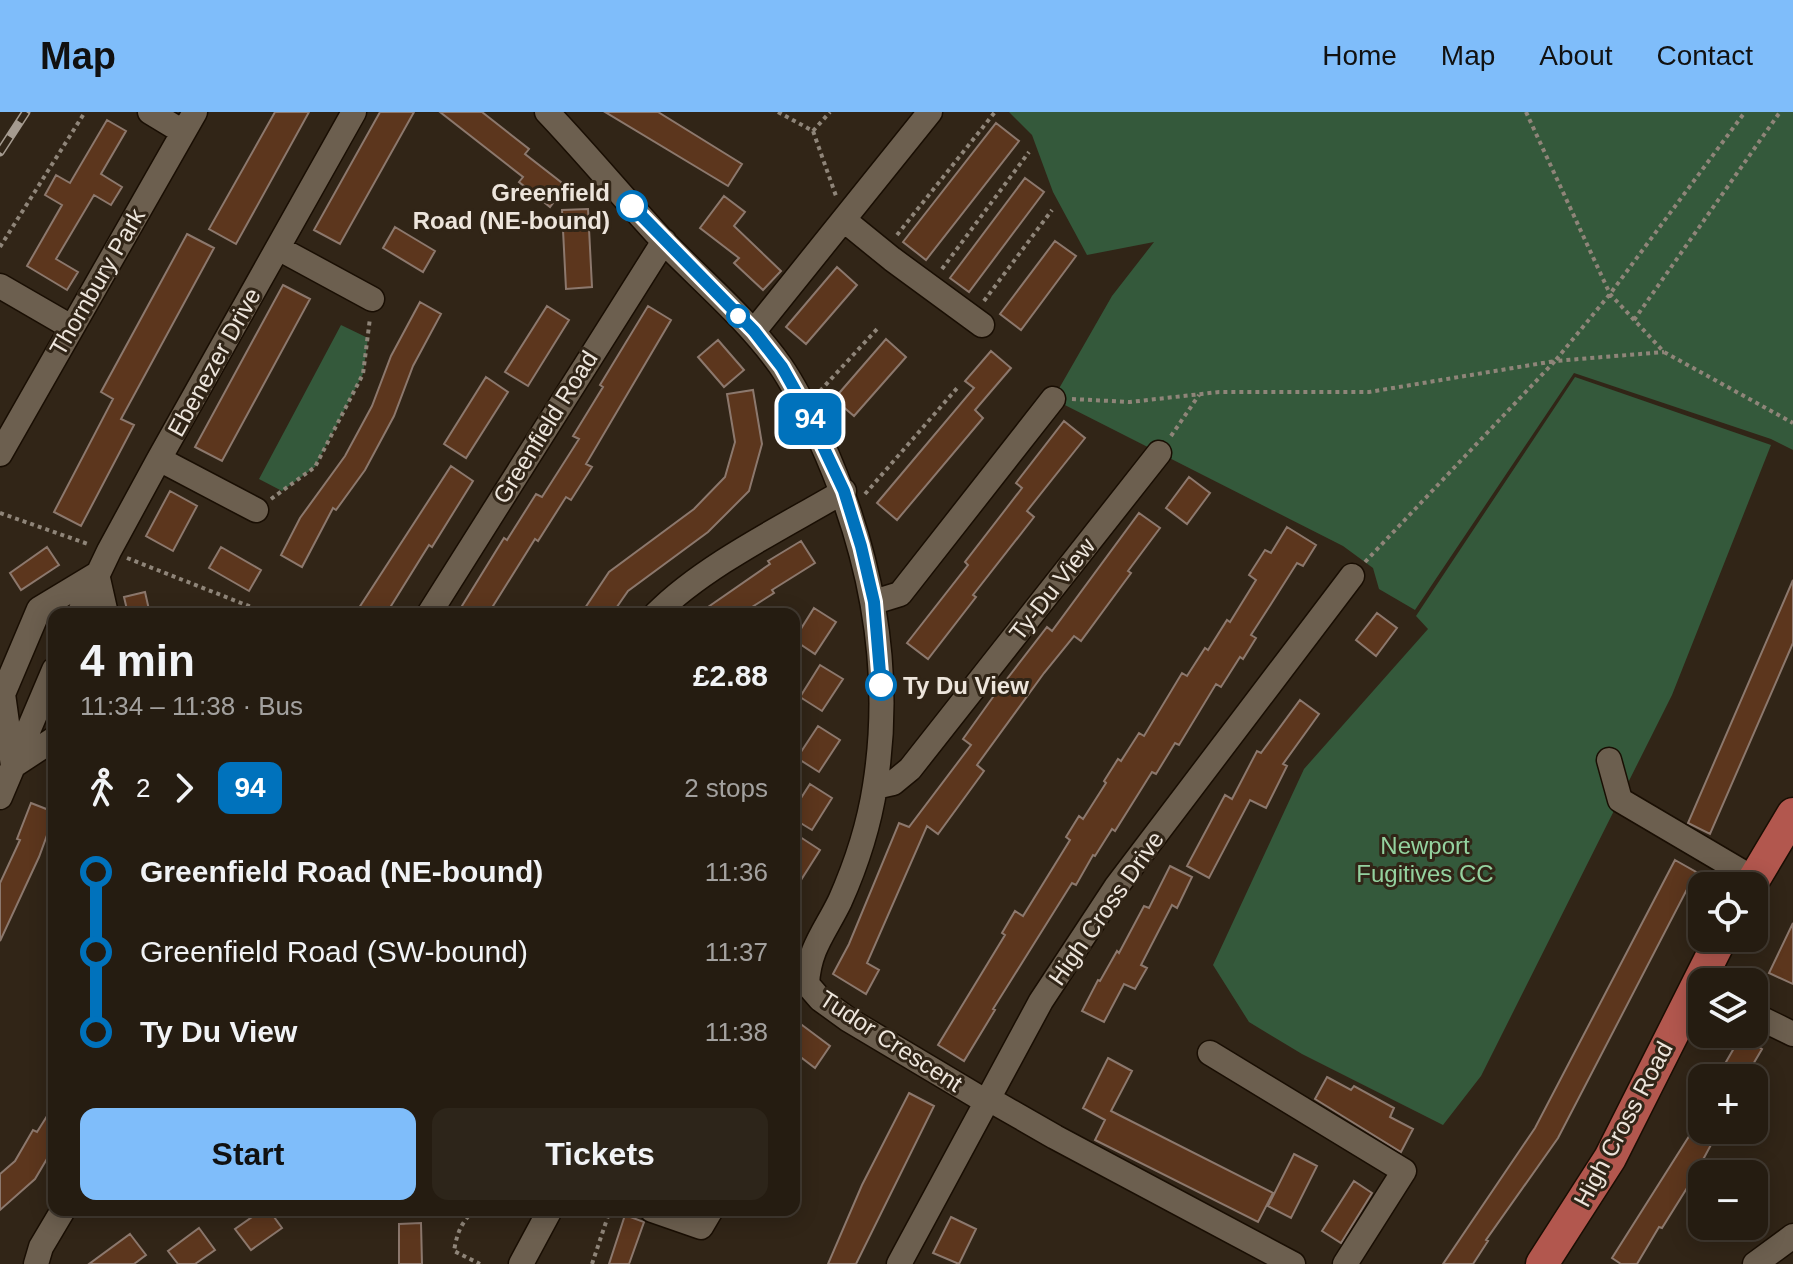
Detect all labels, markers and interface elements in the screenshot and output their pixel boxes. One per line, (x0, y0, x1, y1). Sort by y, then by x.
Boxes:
text: Map (40, 35, 116, 77)
text: Home (1322, 40, 1397, 71)
text: Map (1441, 40, 1495, 71)
text: About (1539, 40, 1613, 71)
text: Contact (1657, 40, 1753, 71)
place label: Greenfield Road (NE-bound) (413, 179, 610, 234)
marker: Greenfield Road (NE-bound) (617, 191, 647, 221)
street label: Thornbury Park (44, 203, 151, 360)
street label: Ebenezer Drive (162, 283, 266, 441)
unlabelled marker (727, 305, 749, 327)
street label: Greenfield Road (487, 346, 603, 508)
line badge: 94 (774, 393, 846, 445)
text: 94 (794, 403, 826, 434)
street label: Ty-Du View (1004, 532, 1101, 645)
text: 4 min (80, 636, 195, 685)
text: £2.88 (693, 659, 768, 692)
marker: Ty Du View (866, 670, 896, 700)
place label: Ty Du View (903, 672, 1029, 699)
text: 11:34 – 11:38 · Bus (80, 691, 303, 721)
icon: walk (80, 766, 124, 810)
icon: forward (162, 766, 206, 810)
text: 94 (234, 772, 266, 803)
text: 2 (136, 773, 150, 803)
text: 2 stops (684, 773, 768, 803)
street label: High Cross Drive (1043, 826, 1169, 990)
park label: Newport Fugitives CC (1356, 832, 1494, 887)
text: Greenfield Road (NE-bound) (140, 855, 543, 888)
text: 11:36 (705, 857, 768, 887)
map controls (1688, 872, 1768, 1240)
button: locate (1688, 872, 1768, 952)
text: Greenfield Road (SW-bound) (140, 935, 528, 968)
text: 11:37 (705, 937, 768, 967)
button: layers (1688, 968, 1768, 1048)
street label: Tudor Crescent (815, 985, 968, 1097)
text: Ty Du View (140, 1015, 297, 1048)
text: 11:38 (705, 1017, 768, 1047)
street label: High Cross Road (1568, 1037, 1678, 1211)
button: + (1688, 1064, 1768, 1144)
button: Start (80, 1108, 416, 1200)
button: Tickets (432, 1108, 768, 1200)
button: − (1688, 1160, 1768, 1240)

